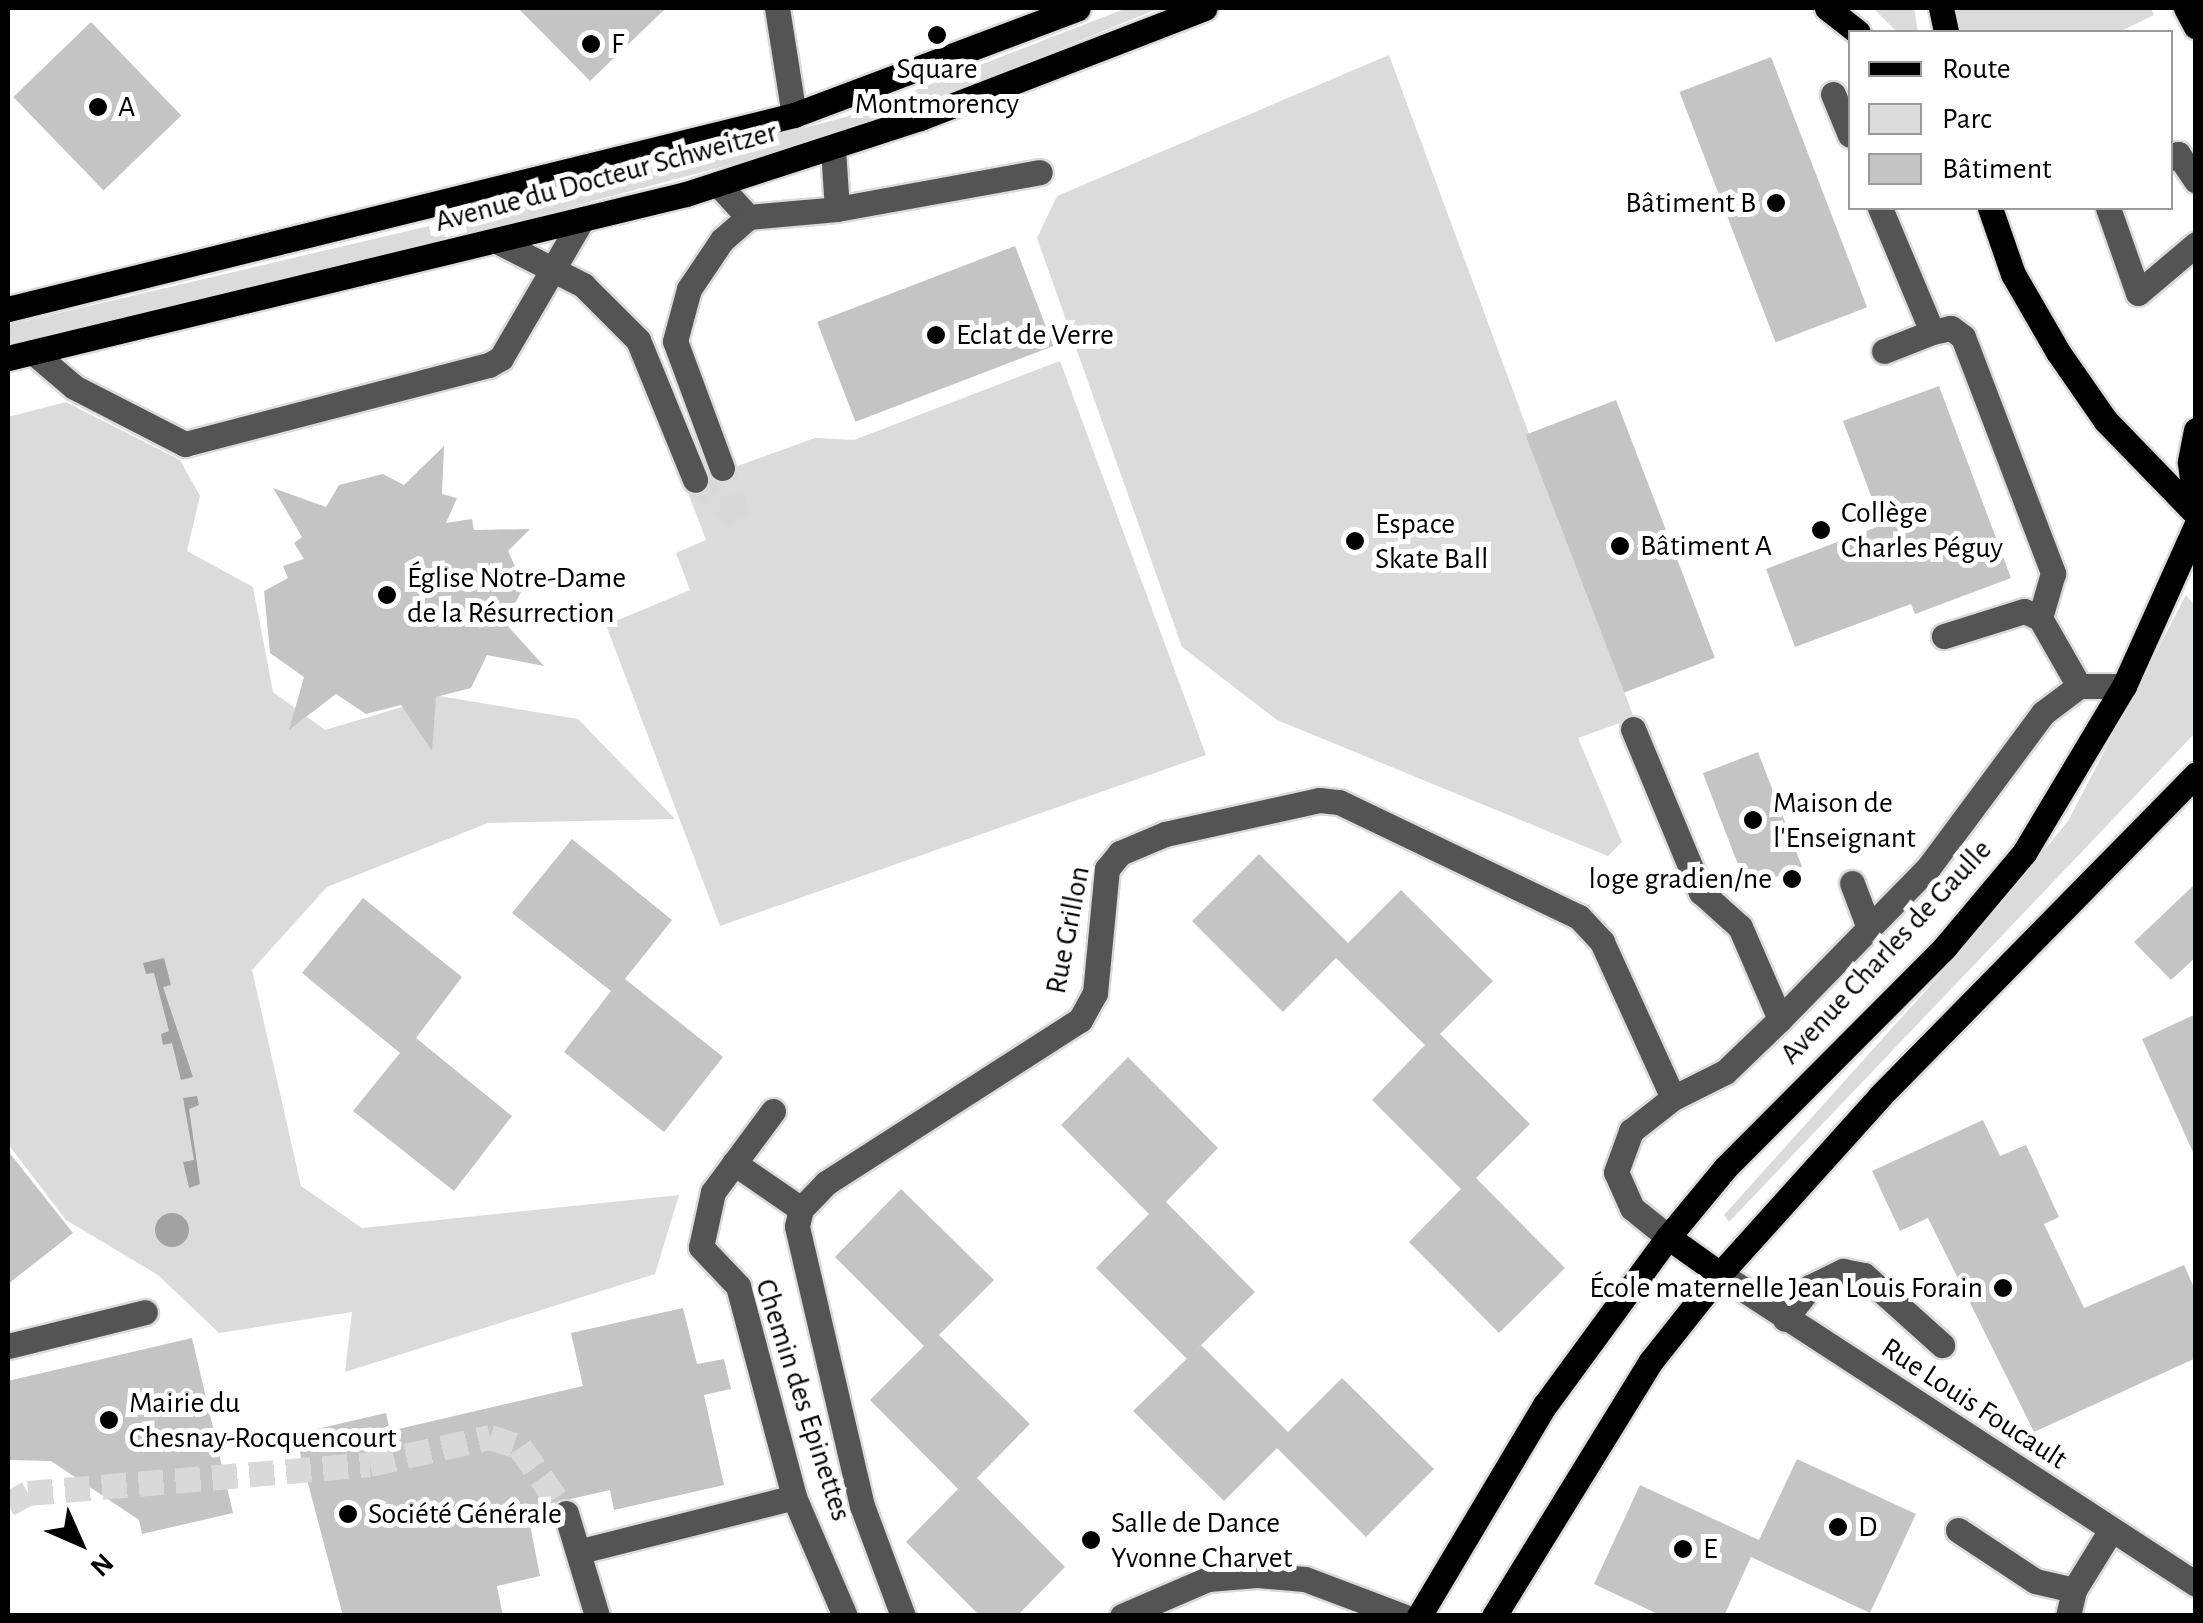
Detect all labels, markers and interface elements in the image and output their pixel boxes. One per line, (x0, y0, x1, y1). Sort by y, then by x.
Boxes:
marker: Square Montmorency (926, 24, 948, 46)
place label: F (611, 26, 624, 62)
legend (1848, 30, 2173, 210)
marker: F (580, 33, 602, 55)
place label: Square Montmorency (855, 51, 1019, 122)
text: Route (1942, 54, 2011, 84)
place label: A (118, 89, 135, 125)
marker: A (87, 96, 109, 118)
text: Parc (1942, 104, 1992, 134)
street label: Avenue du Docteur Schweitzer (431, 114, 781, 240)
text: Bâtiment (1942, 154, 2052, 184)
place label: Bâtiment B (1625, 185, 1756, 221)
marker: Bâtiment B (1765, 192, 1787, 214)
place label: Eclat de Verre (956, 317, 1114, 353)
marker: Eclat de Verre (925, 324, 947, 346)
place label: Collège Charles Péguy (1841, 495, 2003, 566)
place label: Espace Skate Ball (1375, 506, 1489, 576)
marker: Collège Charles Péguy (1810, 519, 1832, 541)
place label: Bâtiment A (1640, 528, 1772, 564)
marker: Espace Skate Ball (1344, 530, 1366, 552)
marker: Bâtiment A (1609, 535, 1631, 557)
place label: Église Notre-Dame de la Résurrection (407, 560, 626, 630)
marker: Église Notre-Dame de la Résurrection (376, 584, 398, 606)
place label: Maison de l'Enseignant (1773, 785, 1916, 856)
marker: Maison de l'Enseignant (1742, 809, 1764, 831)
street label: Avenue Charles de Gaulle (1773, 832, 1999, 1072)
place label: loge gradien/ne (1589, 861, 1772, 897)
street label: Rue Grillon (1038, 863, 1098, 997)
marker: loge gradien/ne (1781, 868, 1803, 890)
place label: École maternelle Jean Louis Forain (1589, 1270, 1983, 1306)
street label: Chemin des Epinettes (747, 1275, 859, 1525)
marker: École maternelle Jean Louis Forain (1992, 1277, 2014, 1299)
street label: Rue Louis Foucault (1874, 1330, 2074, 1478)
place label: Mairie du Chesnay-Rocquencourt (129, 1385, 397, 1456)
marker: Mairie du Chesnay-Rocquencourt (98, 1409, 120, 1431)
north arrow (30, 1493, 130, 1593)
place label: Société Générale (368, 1496, 562, 1532)
marker: Société Générale (337, 1503, 359, 1525)
place label: Salle de Dance Yvonne Charvet (1111, 1505, 1292, 1576)
place label: D (1858, 1509, 1877, 1545)
marker: D (1827, 1516, 1849, 1538)
marker: Salle de Dance Yvonne Charvet (1080, 1529, 1102, 1551)
place label: E (1703, 1531, 1717, 1567)
marker: E (1672, 1538, 1694, 1560)
text: N (84, 1547, 118, 1581)

